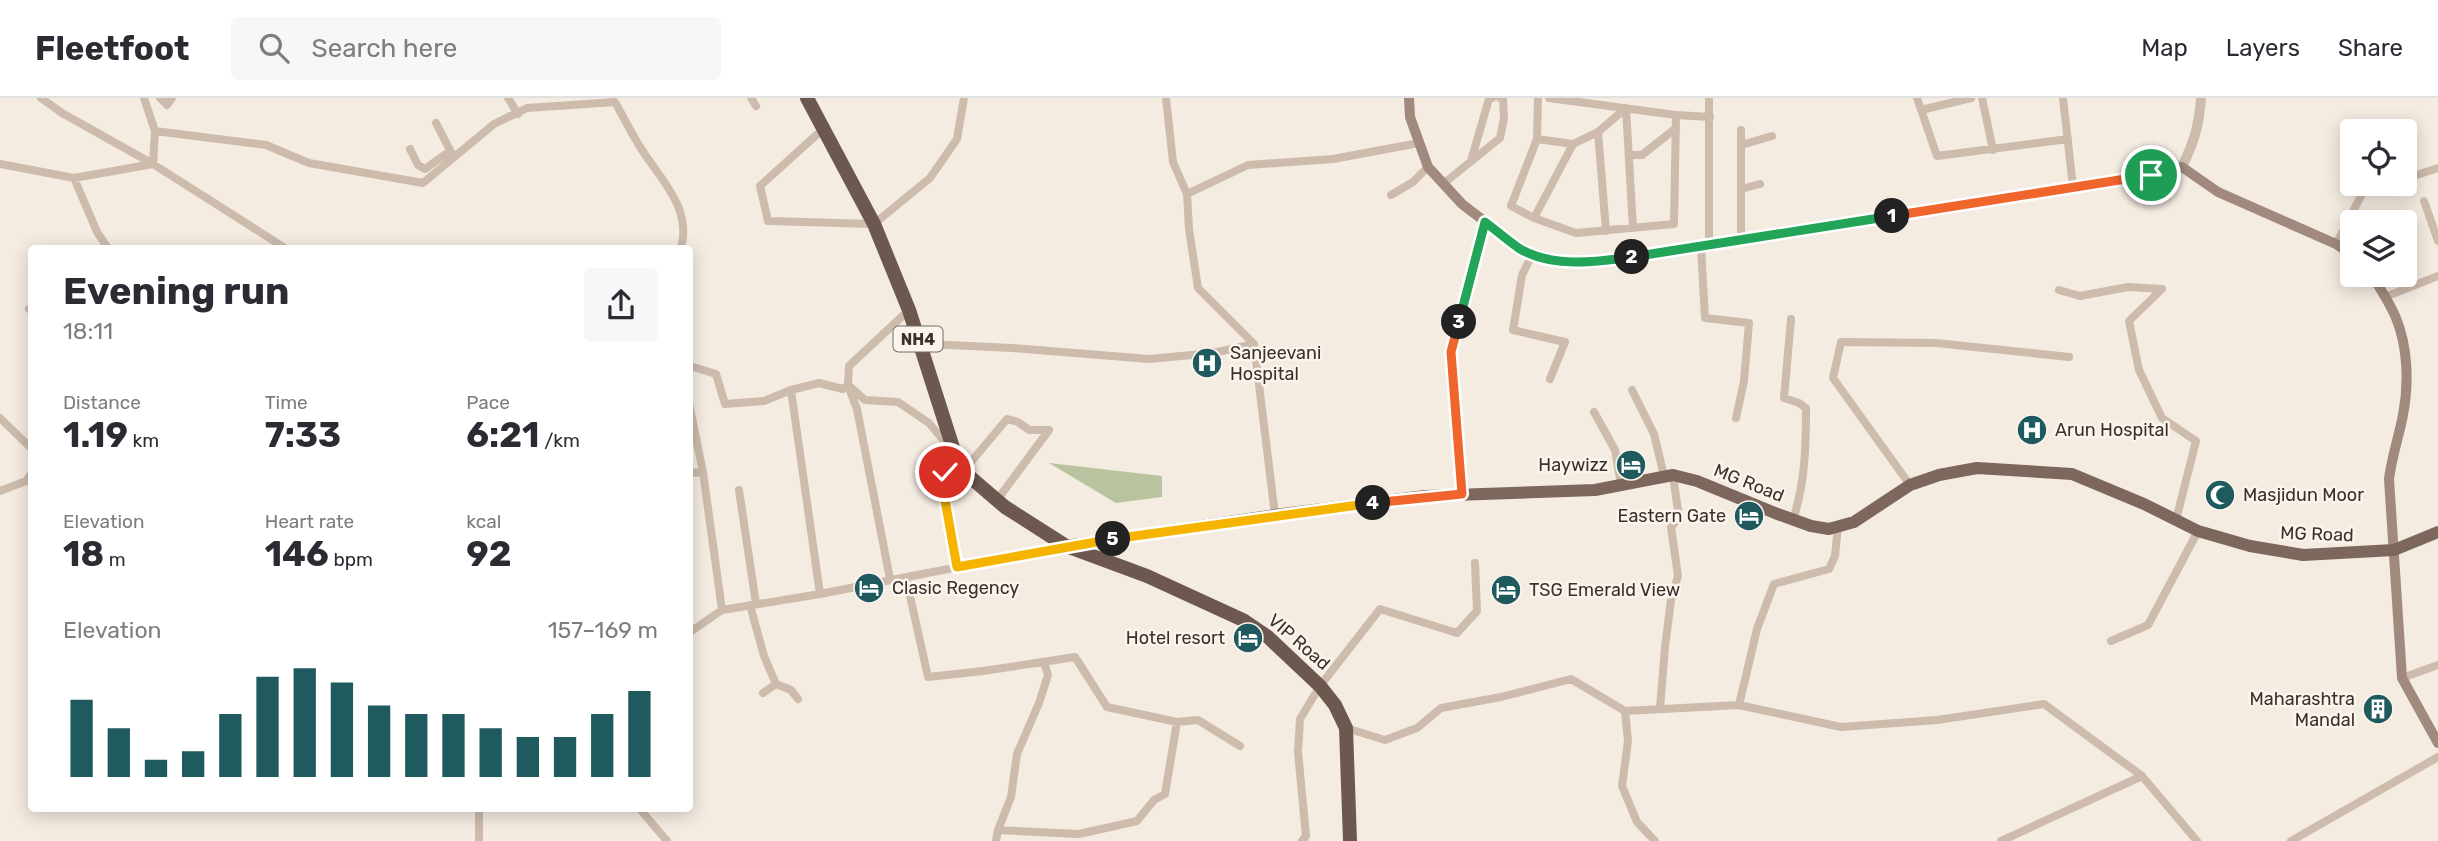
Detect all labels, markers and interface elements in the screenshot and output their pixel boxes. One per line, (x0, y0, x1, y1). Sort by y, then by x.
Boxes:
search box (231, 17, 721, 80)
text: Fleetfoot (35, 29, 189, 68)
icon: search (255, 29, 293, 67)
text: Search here (311, 33, 457, 64)
text: Map (2141, 34, 2188, 62)
text: Layers (2226, 34, 2300, 62)
text: Share (2338, 34, 2403, 62)
map controls (2340, 119, 2417, 287)
button: locate (2340, 119, 2417, 196)
pin (2121, 145, 2181, 205)
icon: arrive (2132, 156, 2170, 194)
pin: 1 (1874, 198, 1910, 234)
text: 1 (1887, 204, 1896, 227)
button: layers (2340, 210, 2417, 287)
pin: 2 (1614, 240, 1650, 274)
text: 2 (1625, 245, 1638, 268)
text: Evening run (63, 268, 289, 314)
button: share (584, 268, 658, 342)
pin: 3 (1442, 304, 1476, 340)
text: 3 (1452, 310, 1465, 333)
text: 18:11 (63, 317, 113, 345)
road number: NH4 (894, 327, 942, 352)
place label: Sanjeevani Hospital (1230, 342, 1321, 385)
hospital icon: Sanjeevani Hospital (1190, 346, 1224, 380)
text: Distance (63, 391, 141, 414)
text: Time (265, 391, 308, 414)
text: Pace (466, 391, 510, 414)
hospital icon: Arun Hospital (2015, 413, 2049, 447)
text: 1.19 (63, 414, 128, 456)
text: 7:33 (265, 414, 341, 456)
text: 6:21 (466, 414, 539, 456)
place label: Arun Hospital (2055, 419, 2169, 441)
text: km (128, 429, 159, 452)
text: /km (539, 429, 580, 452)
pin (915, 442, 975, 502)
hotel icon: Haywizz (1614, 448, 1648, 482)
icon: check (926, 453, 964, 491)
place label: Haywizz (1538, 454, 1608, 476)
street label: MG Road (1711, 459, 1787, 507)
mosque icon: Masjidun Moor (2203, 478, 2237, 512)
place label: Masjidun Moor (2243, 484, 2364, 506)
pin: 4 (1356, 486, 1390, 520)
text: 4 (1366, 491, 1379, 514)
hotel icon: Eastern Gate (1732, 499, 1766, 533)
place label: Eastern Gate (1617, 505, 1726, 527)
text: Elevation (63, 510, 144, 533)
text: Heart rate (265, 510, 354, 533)
text: kcal (466, 510, 501, 533)
pin: 5 (1096, 522, 1130, 556)
street label: MG Road (2280, 522, 2354, 546)
text: 5 (1106, 527, 1119, 550)
text: 18 (63, 533, 104, 575)
text: 146 (265, 533, 329, 575)
text: 92 (466, 533, 512, 575)
text: m (104, 548, 126, 571)
text: bpm (329, 548, 373, 571)
hotel icon: Clasic Regency (852, 571, 886, 605)
hotel icon: TSG Emerald View (1489, 573, 1523, 607)
place label: Clasic Regency (892, 577, 1019, 599)
place label: TSG Emerald View (1529, 579, 1680, 601)
street label: VIP Road (1264, 609, 1334, 675)
text: Elevation (63, 616, 162, 644)
text: 157–169 m (548, 616, 658, 644)
hotel icon: Hotel resort (1231, 621, 1265, 655)
place label: Hotel resort (1126, 627, 1225, 649)
place label: Maharashtra Mandal (2250, 688, 2355, 731)
building icon: Maharashtra Mandal (2361, 692, 2395, 726)

